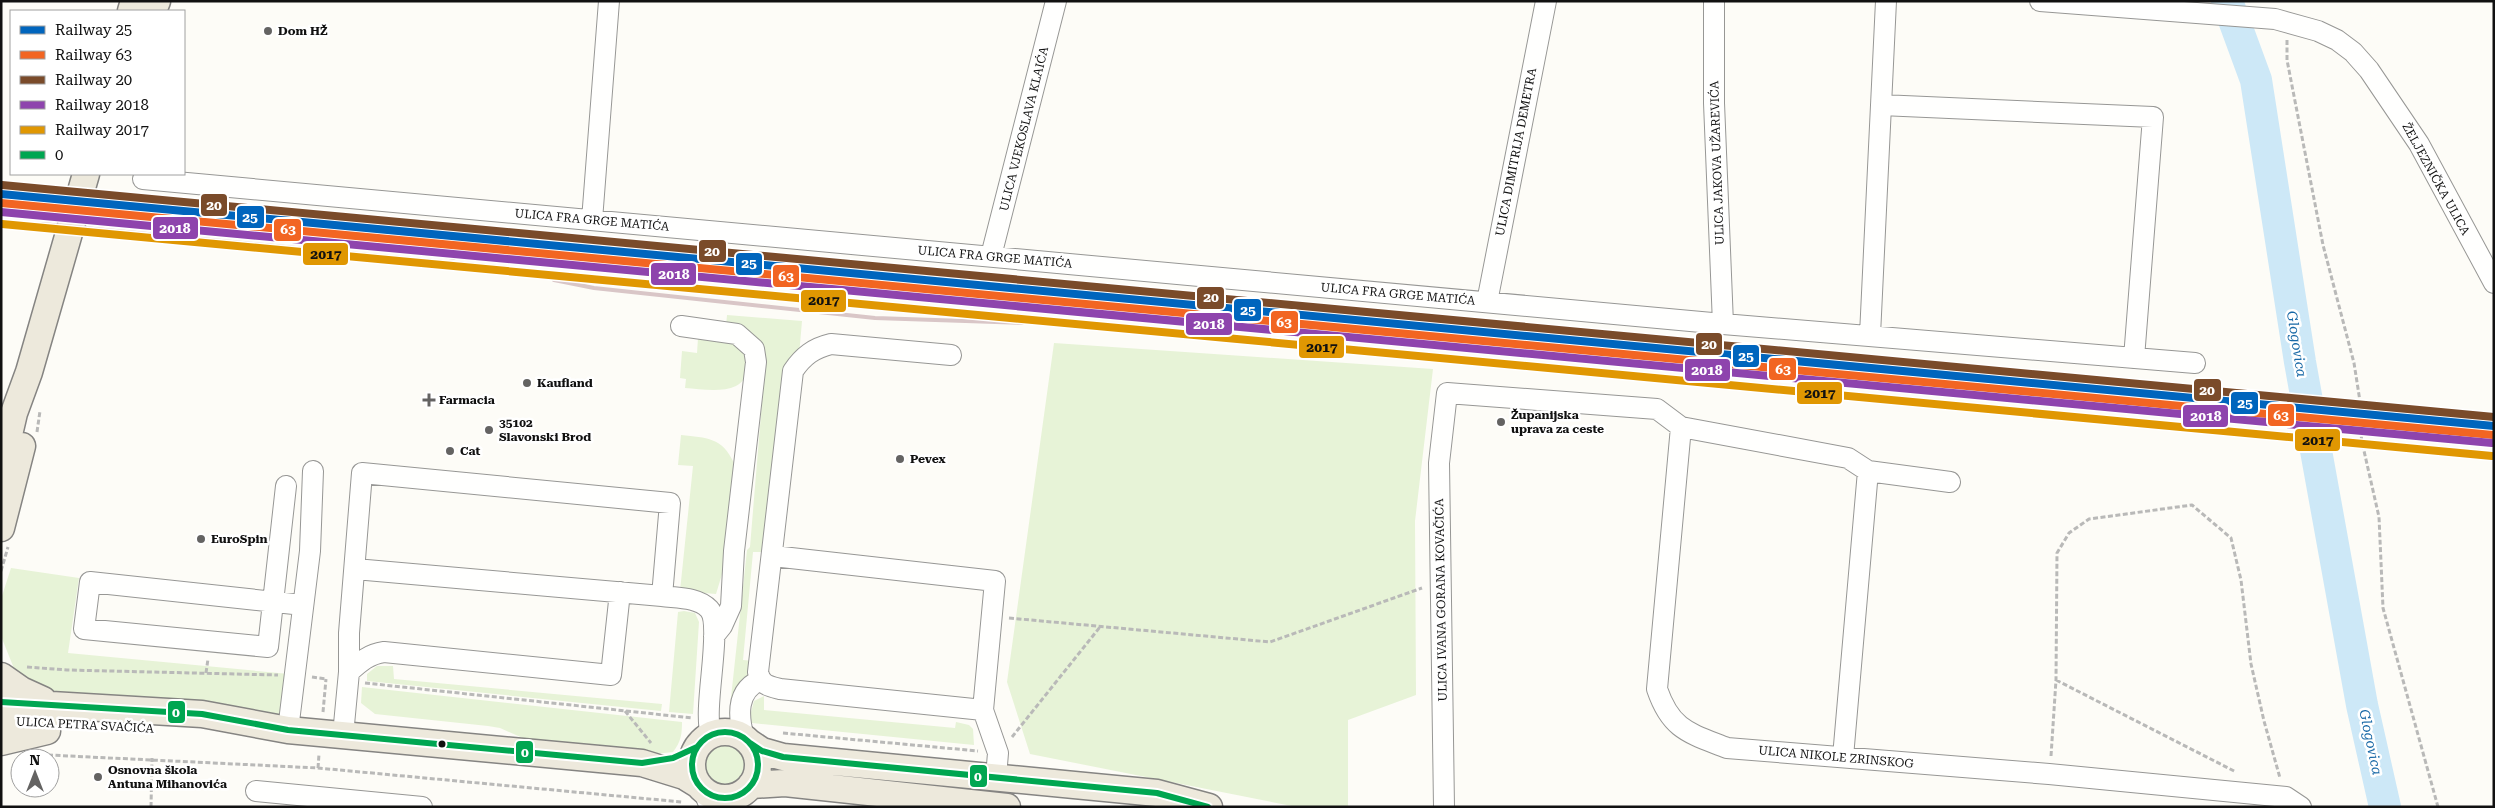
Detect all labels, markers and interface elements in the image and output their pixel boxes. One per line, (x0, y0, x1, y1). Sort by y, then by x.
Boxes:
legend (10, 10, 185, 175)
text: Railway 25 (55, 21, 132, 39)
place label: Dom HŽ (278, 24, 328, 38)
marker: Dom HŽ (262, 25, 274, 37)
street label: ULICA VJEKOSLAVA KLAIĆA (997, 45, 1051, 213)
text: Railway 63 (55, 46, 132, 64)
street label: ULICA DIMITRIJA DEMETRA (1493, 66, 1539, 237)
text: Railway 20 (55, 71, 132, 89)
street label: ULICA JAKOVA UŽAREVIĆA (1707, 80, 1727, 245)
text: Railway 2018 (55, 96, 149, 114)
street label: ŽELJEZNIČKA ULICA (2399, 120, 2473, 238)
text: Railway 2017 (55, 121, 149, 139)
text: 0 (55, 146, 63, 164)
line badge: 20 (200, 193, 228, 217)
text: 20 (206, 197, 222, 213)
line badge: 25 (236, 205, 265, 229)
street label: ULICA FRA GRGE MATIĆA (514, 206, 671, 234)
text: 25 (242, 209, 258, 225)
line badge: 2018 (152, 216, 199, 240)
line badge: 63 (273, 218, 302, 242)
text: 2018 (159, 220, 191, 236)
text: 63 (280, 221, 296, 237)
line badge: 20 (698, 239, 727, 263)
line badge: 2017 (302, 242, 349, 266)
text: 20 (704, 243, 720, 259)
street label: ULICA FRA GRGE MATIĆA (917, 243, 1074, 271)
text: 2017 (310, 246, 342, 262)
line badge: 25 (735, 252, 763, 276)
text: 25 (741, 255, 757, 271)
line badge: 2018 (650, 262, 697, 286)
line badge: 63 (772, 264, 800, 288)
text: 2018 (658, 266, 690, 282)
text: 63 (778, 268, 794, 284)
street label: ULICA FRA GRGE MATIĆA (1320, 280, 1477, 308)
line badge: 20 (1196, 286, 1225, 310)
line badge: 2017 (800, 289, 847, 313)
text: 20 (1203, 289, 1219, 305)
text: 2017 (808, 292, 840, 308)
line badge: 25 (1233, 298, 1262, 322)
text: 25 (1240, 302, 1256, 318)
line badge: 63 (1270, 310, 1299, 334)
water label: Glogovica (2284, 310, 2310, 378)
line badge: 2018 (1185, 312, 1233, 336)
text: 63 (1276, 314, 1292, 330)
text: 2018 (1193, 316, 1225, 332)
line badge: 20 (1695, 332, 1723, 356)
line badge: 2017 (1298, 335, 1345, 359)
text: 20 (1701, 336, 1717, 352)
text: 2017 (1306, 339, 1338, 355)
line badge: 25 (1732, 344, 1760, 368)
text: 25 (1738, 348, 1754, 364)
line badge: 63 (1768, 357, 1797, 381)
line badge: 2018 (1684, 358, 1731, 382)
text: 63 (1775, 361, 1791, 377)
text: 2018 (1691, 362, 1723, 378)
place label: Kaufland (537, 376, 593, 390)
marker: Kaufland (521, 377, 533, 389)
line badge: 20 (2193, 378, 2222, 402)
line badge: 2017 (1796, 381, 1843, 405)
text: 20 (2199, 382, 2215, 398)
text: 2017 (1804, 385, 1836, 401)
line badge: 25 (2230, 391, 2259, 415)
place label: Farmacia (439, 393, 495, 407)
marker: Farmacia (423, 394, 435, 406)
text: 25 (2237, 395, 2253, 411)
line badge: 63 (2267, 403, 2295, 427)
line badge: 2018 (2182, 404, 2229, 428)
text: 63 (2273, 407, 2289, 423)
place label: Županijska uprava za ceste (1511, 408, 1604, 436)
text: 2018 (2190, 408, 2222, 424)
place label: 35102 Slavonski Brod (499, 416, 591, 444)
marker: Županijska uprava za ceste (1495, 416, 1507, 428)
marker: 35102 Slavonski Brod (483, 424, 495, 436)
line badge: 2017 (2294, 428, 2341, 452)
text: 2017 (2302, 432, 2334, 448)
place label: Cat (460, 444, 480, 458)
marker: Cat (444, 445, 456, 457)
place label: Pevex (910, 452, 946, 466)
marker: Pevex (894, 453, 906, 465)
street label: ULICA IVANA GORANA KOVAČIĆA (1432, 498, 1450, 702)
place label: EuroSpin (211, 532, 268, 546)
marker: EuroSpin (195, 533, 207, 545)
line badge: 0 (167, 700, 186, 724)
text: 0 (172, 704, 180, 720)
water label: Glogovica (2356, 708, 2386, 776)
street label: ULICA PETRA SVAČIĆA (16, 714, 155, 736)
unlabelled marker (437, 739, 447, 749)
line badge: 0 (515, 740, 534, 764)
street label: ULICA NIKOLE ZRINSKOG (1758, 743, 1915, 771)
text: 0 (521, 744, 529, 760)
north arrow (10, 748, 60, 798)
text: N (30, 752, 41, 768)
place label: Osnovna škola Antuna Mihanovića (108, 763, 227, 791)
line badge: 0 (969, 764, 988, 788)
text: 0 (974, 768, 982, 784)
marker: Osnovna škola Antuna Mihanovića (92, 771, 104, 783)

